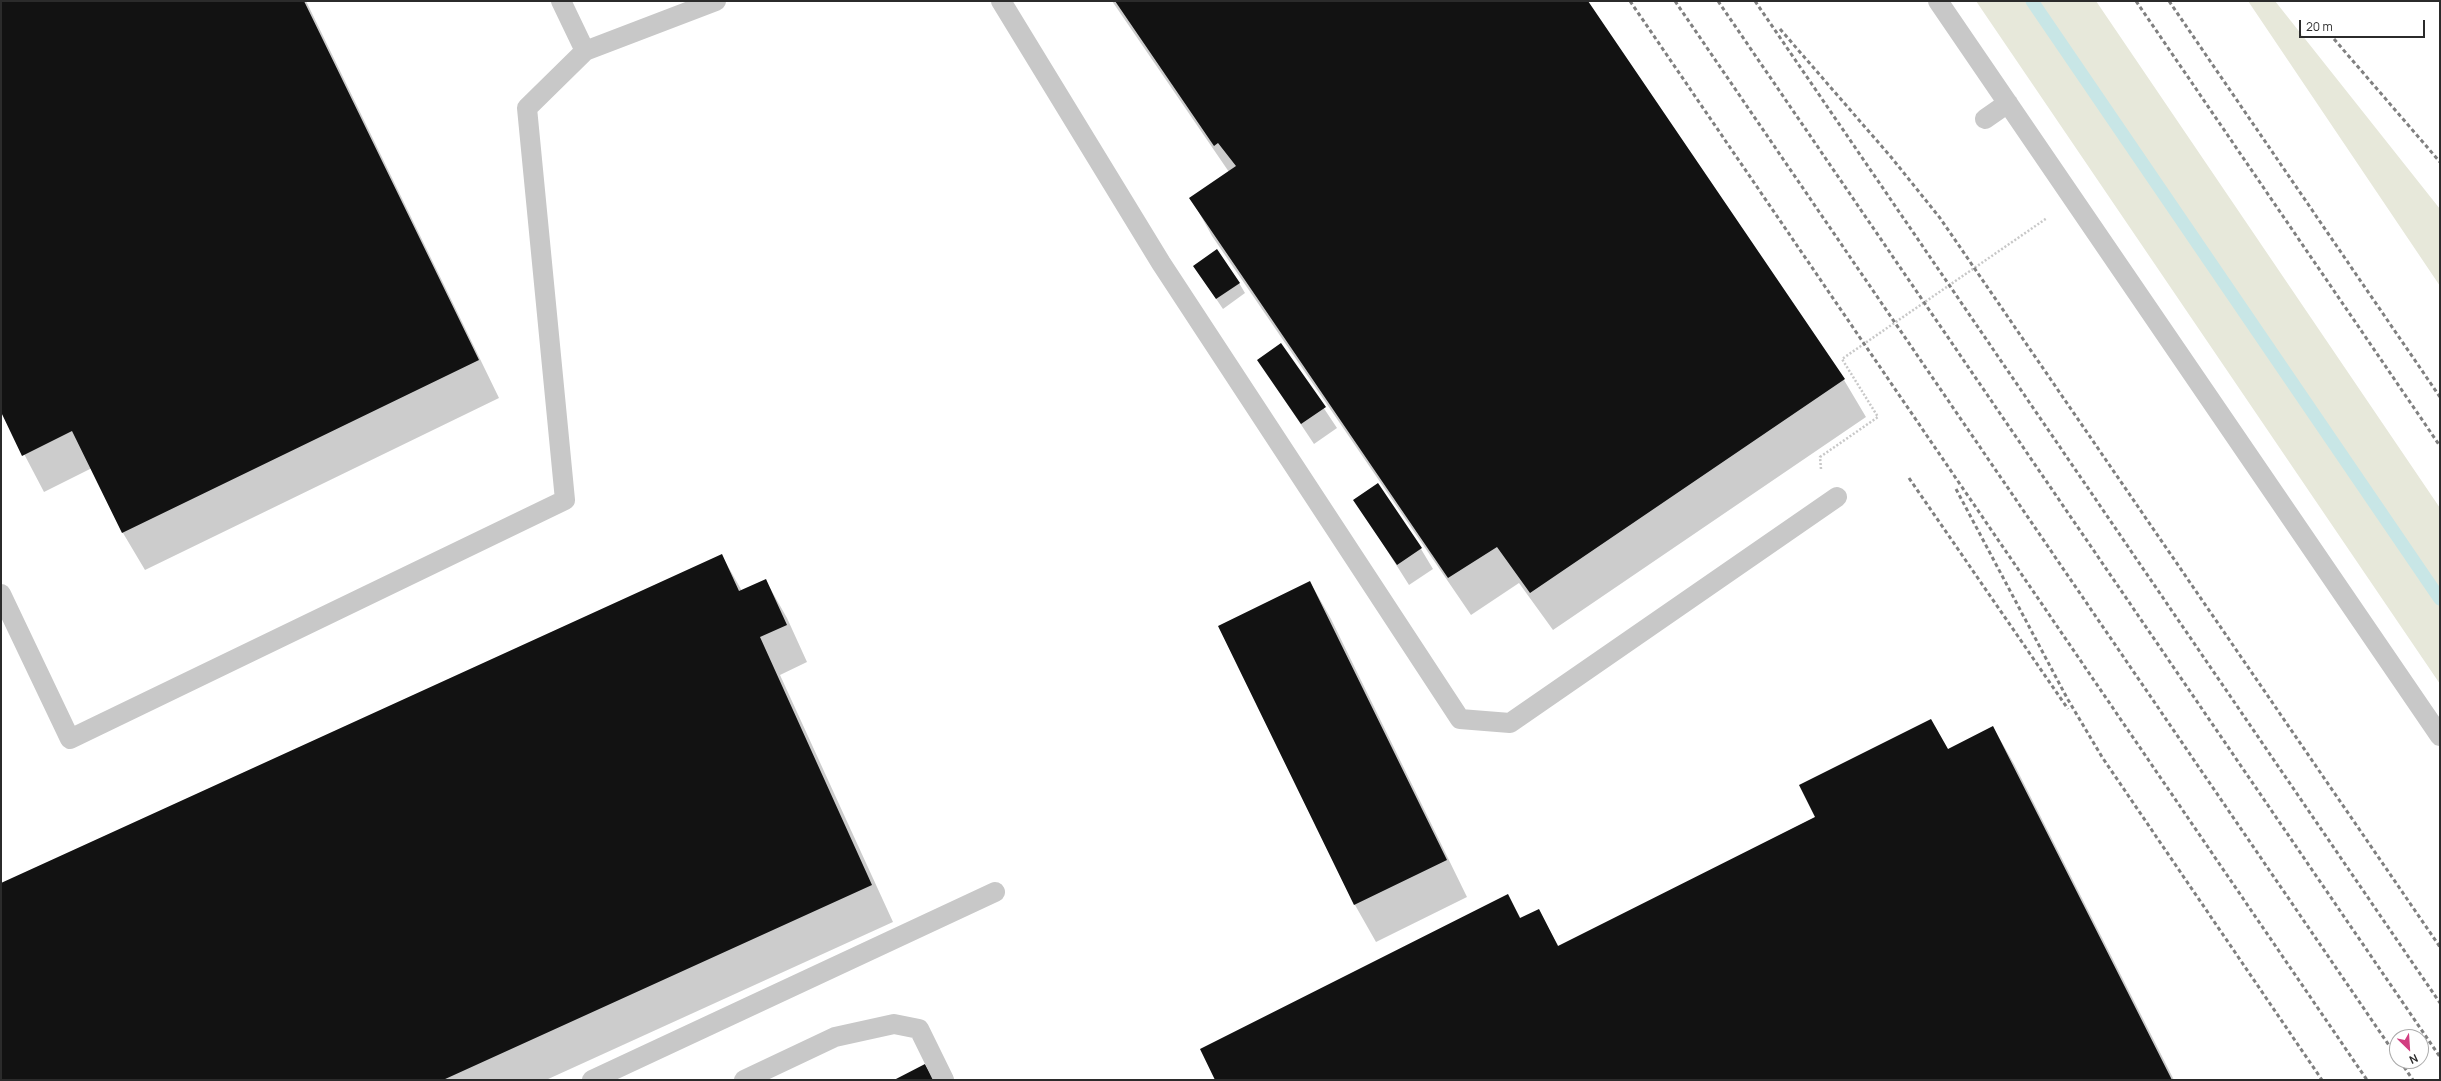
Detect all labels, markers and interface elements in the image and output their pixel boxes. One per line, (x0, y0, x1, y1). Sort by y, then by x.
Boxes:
scale bar (2301, 12, 2427, 38)
text: 20 m (2306, 18, 2333, 35)
north arrow (2389, 1029, 2429, 1069)
text: N (2407, 1051, 2421, 1068)

